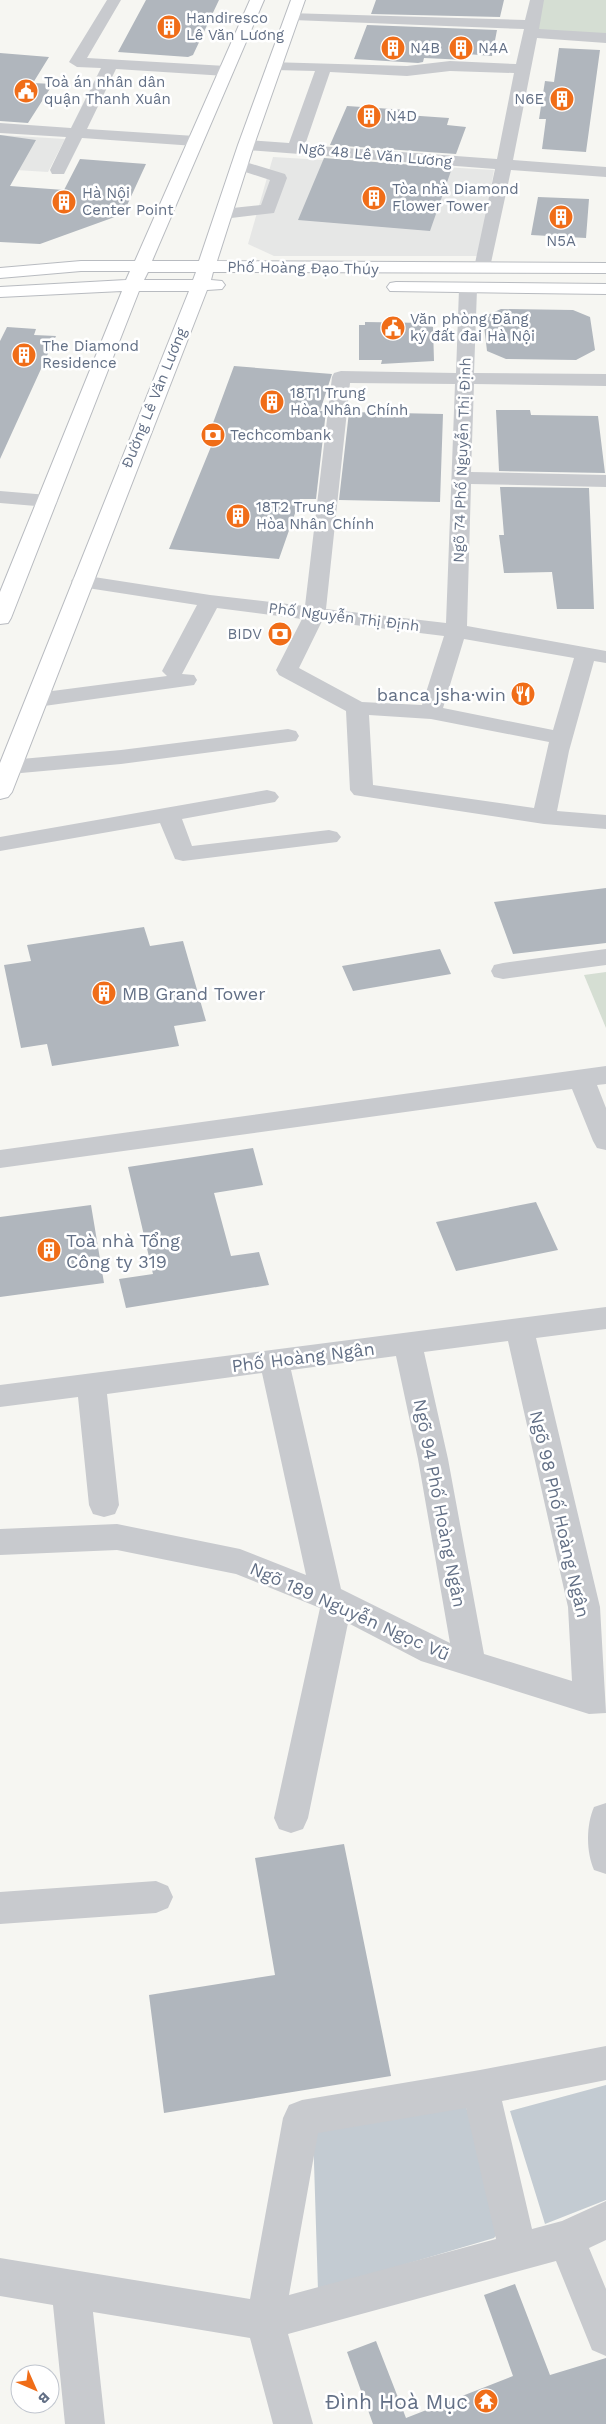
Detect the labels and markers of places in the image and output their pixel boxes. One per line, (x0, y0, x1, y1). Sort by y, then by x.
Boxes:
place label: Handiresco Lê Văn Lương (186, 9, 284, 44)
building icon: Handiresco Lê Văn Lương (156, 14, 182, 40)
building icon: N4B (380, 35, 406, 61)
building icon: N4A (448, 35, 474, 61)
place label: N4B (410, 39, 440, 57)
place label: N4A (478, 39, 508, 57)
place label: Toà án nhân dân quận Thanh Xuân (44, 73, 171, 108)
public building icon: Toà án nhân dân quận Thanh Xuân (13, 78, 39, 104)
building icon: N6E (549, 86, 575, 112)
place label: N6E (514, 90, 544, 108)
building icon: N4D (356, 103, 382, 129)
place label: N4D (386, 107, 417, 125)
place label: Tòa nhà Diamond Flower Tower (392, 180, 519, 215)
place label: Hà Nội Center Point (82, 184, 174, 219)
building icon: Tòa nhà Diamond Flower Tower (361, 185, 387, 211)
building icon: Hà Nội Center Point (51, 189, 77, 215)
building icon: N5A (548, 204, 574, 230)
place label: N5A (546, 232, 576, 250)
place label: Văn phòng Đăng ký đất đai Hà Nội (410, 310, 535, 345)
public building icon: Văn phòng Đăng ký đất đai Hà Nội (380, 315, 406, 341)
place label: The Diamond Residence (42, 337, 139, 372)
building icon: The Diamond Residence (11, 342, 37, 368)
place label: 18T1 Trung Hòa Nhân Chính (290, 384, 408, 419)
building icon: 18T1 Trung Hòa Nhân Chính (259, 389, 285, 415)
bank icon: Techcombank (200, 422, 226, 448)
place label: Techcombank (230, 426, 332, 444)
place label: 18T2 Trung Hòa Nhân Chính (256, 498, 374, 533)
building icon: 18T2 Trung Hòa Nhân Chính (225, 503, 251, 529)
bank icon: BIDV (267, 621, 293, 647)
place label: BIDV (227, 625, 262, 643)
restaurant icon: banca jsha·win (510, 681, 536, 707)
place label: banca jsha·win (377, 684, 506, 705)
building icon: MB Grand Tower (91, 980, 117, 1006)
place label: MB Grand Tower (122, 983, 266, 1004)
place label: Toà nhà Tổng Công ty 319 (66, 1230, 180, 1272)
building icon: Toà nhà Tổng Công ty 319 (36, 1237, 62, 1263)
temple icon: Đình Hoà Mục (473, 2388, 499, 2414)
place label: Đình Hoà Mục (325, 2389, 468, 2414)

